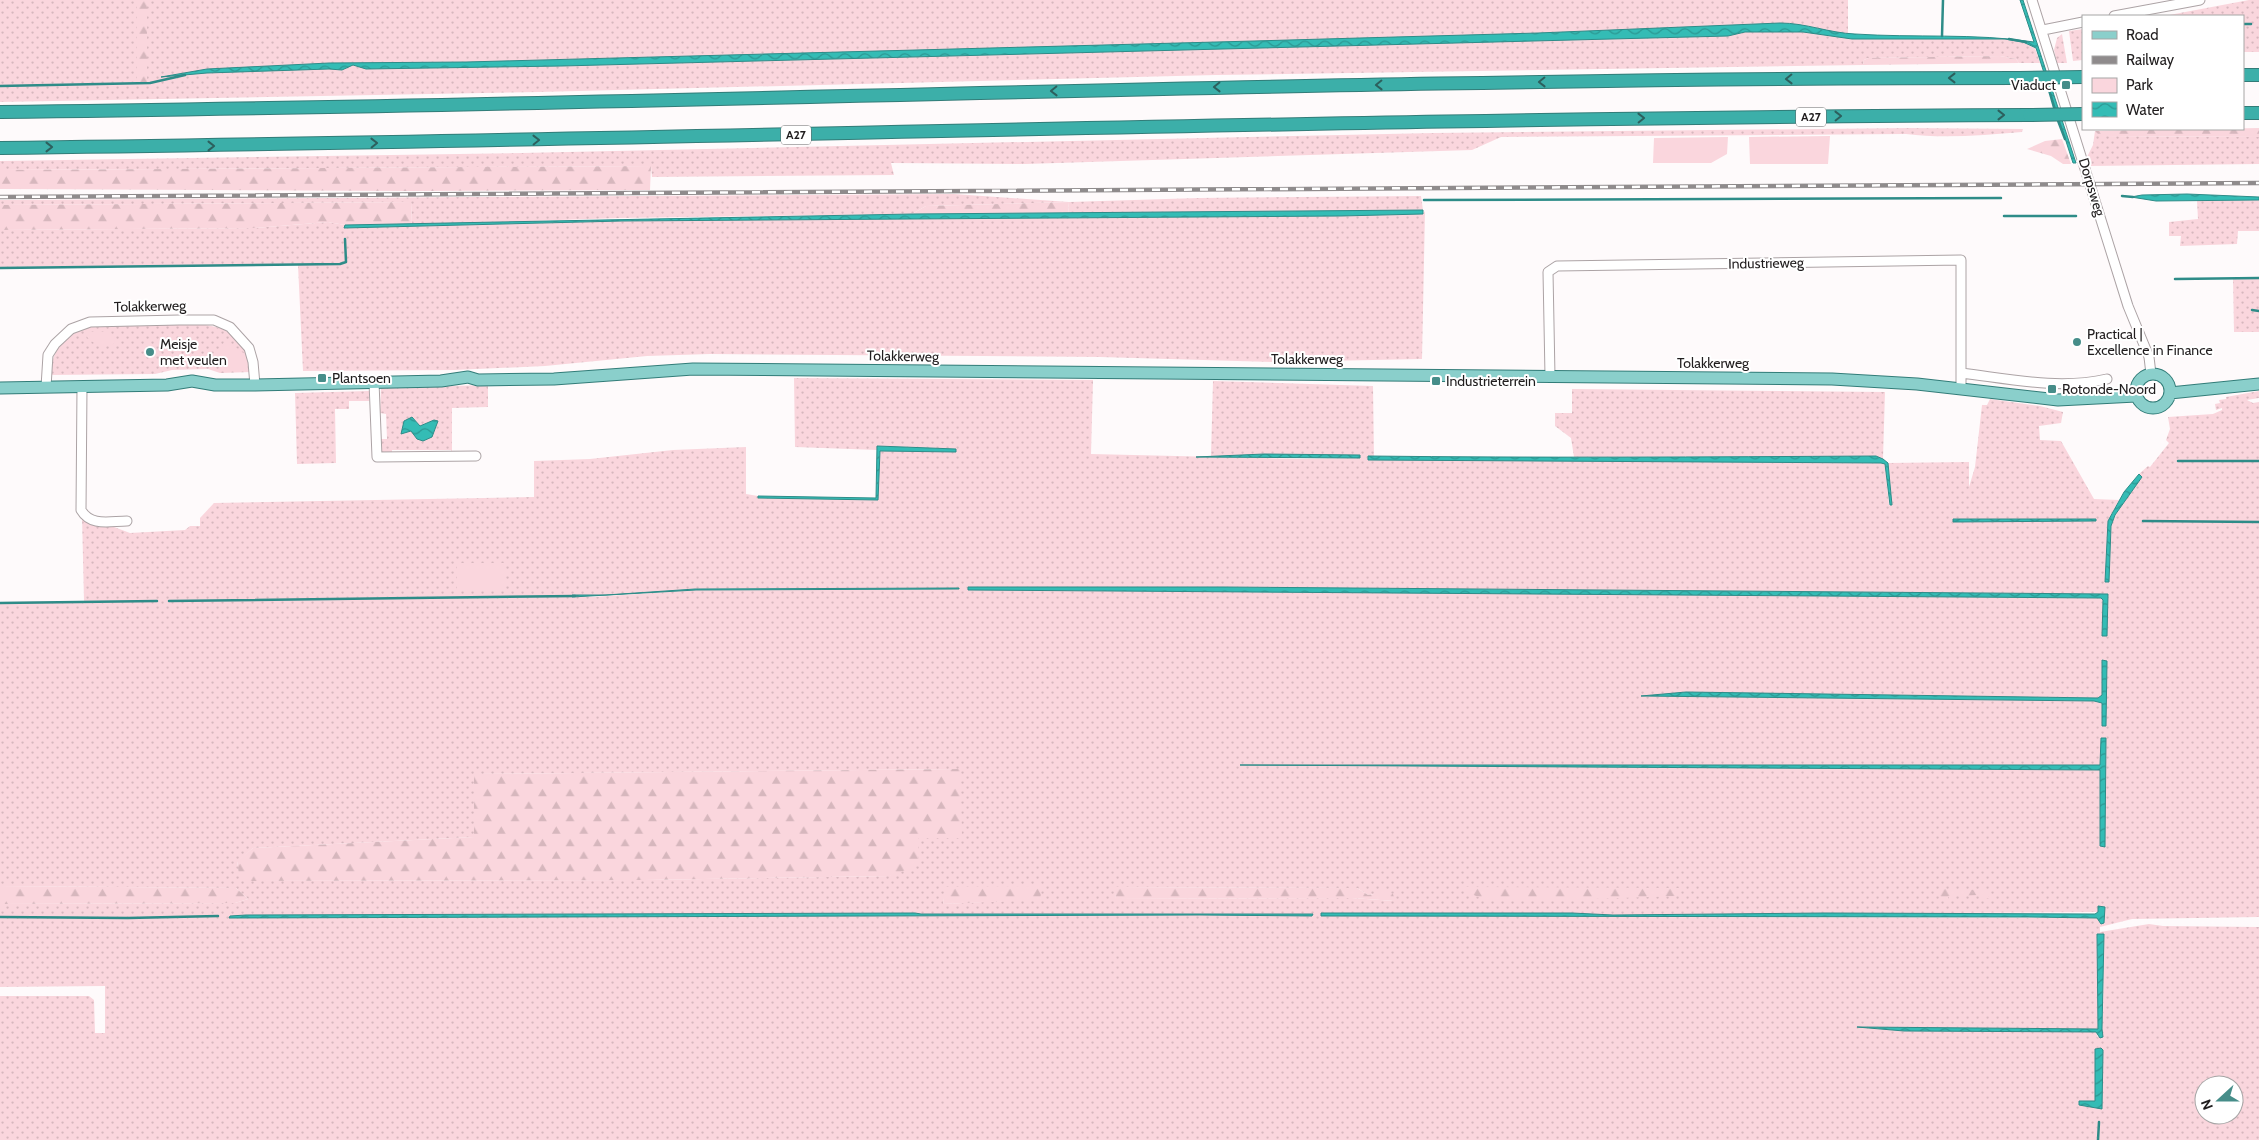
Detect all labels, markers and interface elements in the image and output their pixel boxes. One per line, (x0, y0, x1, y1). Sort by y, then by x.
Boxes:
legend (2082, 15, 2244, 130)
text: Road (2126, 26, 2159, 44)
text: Railway (2126, 51, 2175, 69)
one-way arrow (1948, 73, 1956, 83)
one-way arrow (1785, 74, 1793, 84)
place label: Viaduct (2011, 76, 2056, 94)
text: Park (2126, 76, 2153, 94)
one-way arrow (1538, 77, 1546, 87)
marker: Viaduct (2060, 79, 2072, 91)
one-way arrow (1375, 80, 1383, 90)
one-way arrow (1213, 82, 1220, 92)
one-way arrow (1050, 86, 1058, 96)
text: Water (2126, 101, 2164, 119)
road number: A27 (1796, 108, 1826, 126)
one-way arrow (1998, 110, 2005, 120)
one-way arrow (1835, 111, 1843, 121)
one-way arrow (1638, 113, 1645, 123)
road number: A27 (781, 126, 811, 144)
one-way arrow (532, 135, 540, 145)
one-way arrow (370, 138, 378, 148)
one-way arrow (208, 141, 215, 151)
one-way arrow (45, 142, 53, 153)
street label: Dorpsweg (2075, 156, 2110, 219)
street label: Industrieweg (1728, 253, 1805, 273)
street label: Tolakkerweg (114, 296, 187, 316)
place label: Practical | Excellence in Finance (2087, 325, 2213, 359)
place label: Meisje met veulen (160, 335, 227, 369)
marker: Practical | Excellence in Finance (2071, 336, 2083, 348)
marker: Meisje met veulen (144, 346, 156, 358)
street label: Tolakkerweg (867, 346, 940, 366)
street label: Tolakkerweg (1271, 350, 1344, 368)
street label: Tolakkerweg (1677, 354, 1750, 372)
place label: Plantsoen (332, 369, 391, 387)
marker: Plantsoen (316, 372, 328, 384)
place label: Industrieterrein (1446, 372, 1536, 390)
marker: Industrieterrein (1430, 375, 1442, 387)
place label: Rotonde-Noord (2062, 380, 2156, 398)
marker: Rotonde-Noord (2046, 383, 2058, 395)
north arrow (2194, 1075, 2244, 1125)
text: N (2197, 1097, 2217, 1113)

